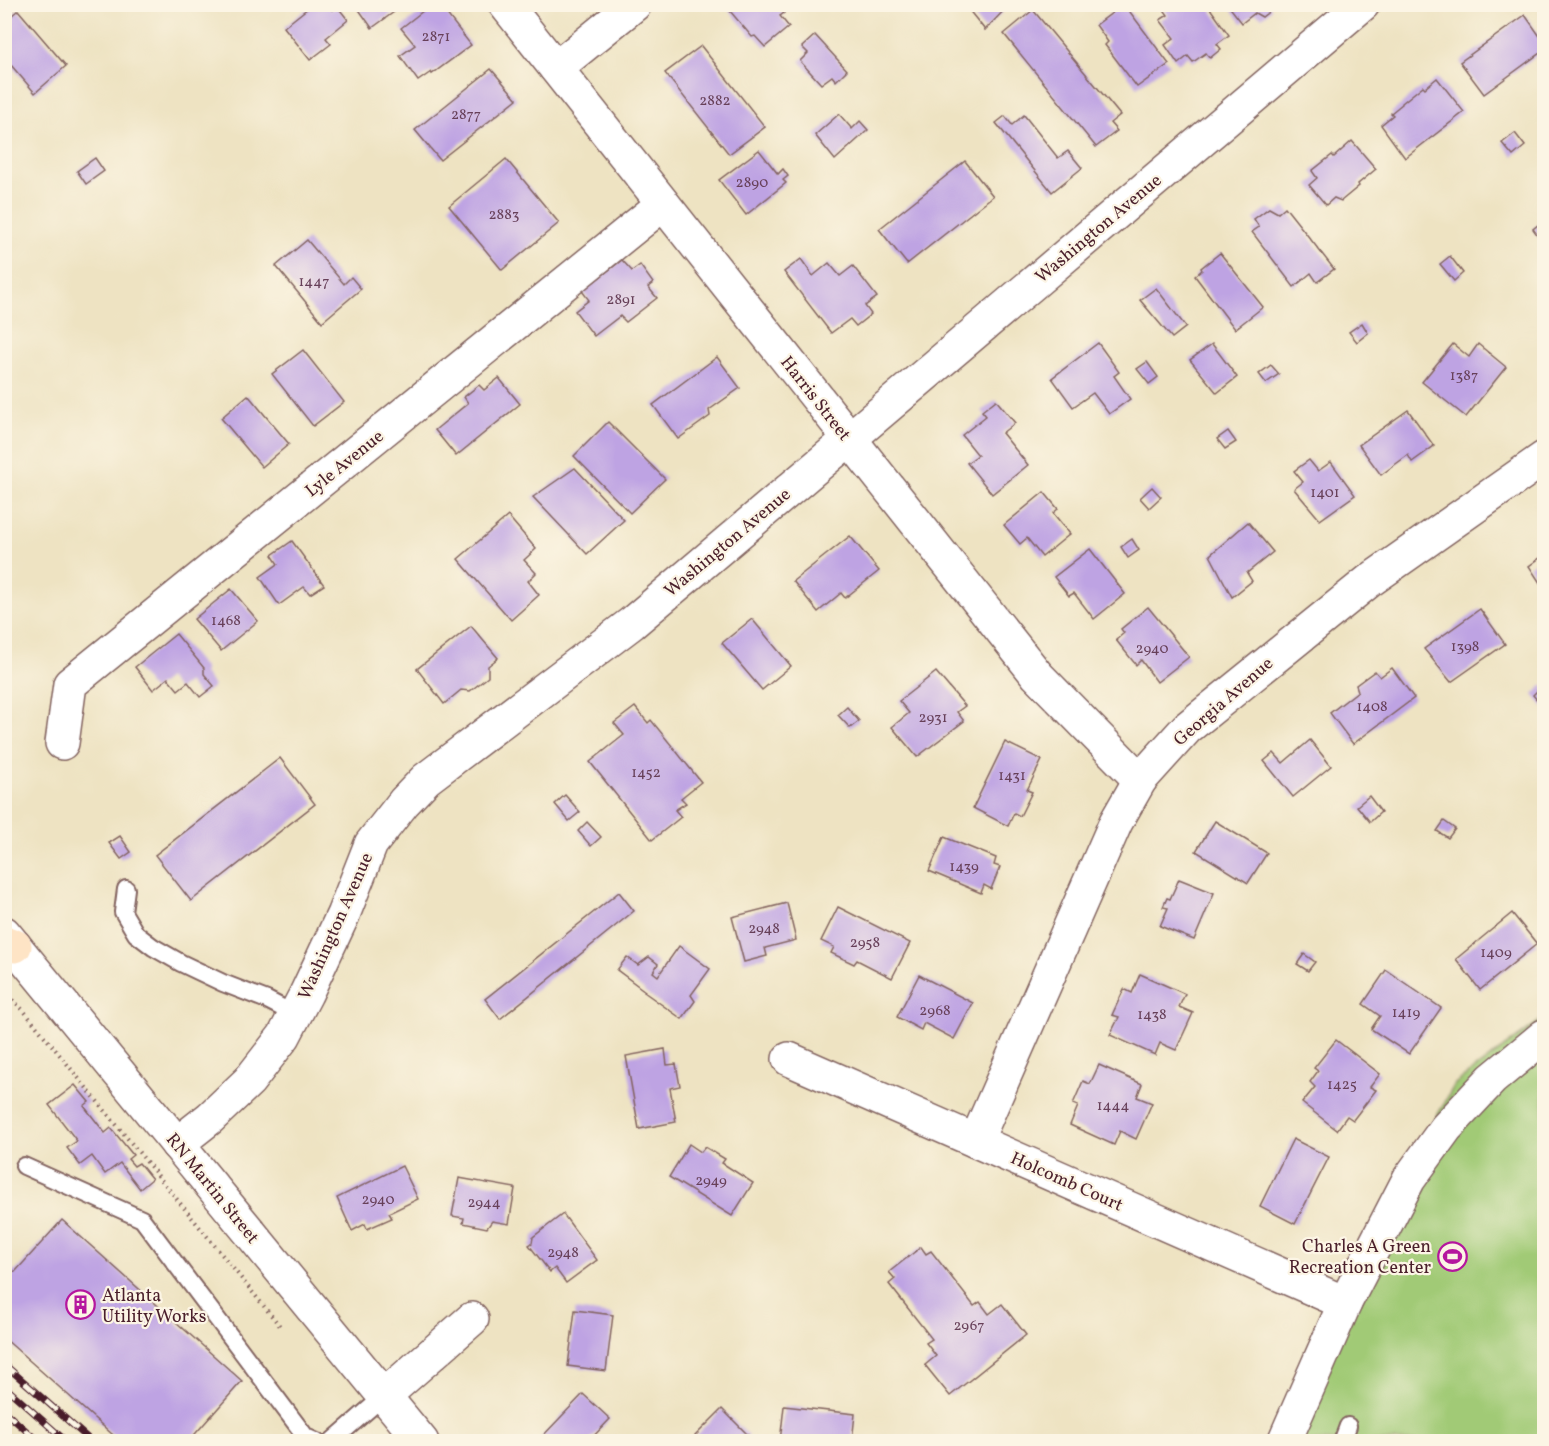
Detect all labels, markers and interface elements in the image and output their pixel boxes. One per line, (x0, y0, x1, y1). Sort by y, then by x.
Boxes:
house number: 2871 (422, 27, 450, 48)
house number: 2882 (699, 91, 731, 112)
house number: 2877 (451, 105, 481, 126)
street label: Washington Avenue (1030, 169, 1168, 290)
house number: 2890 (736, 173, 768, 194)
house number: 2883 (489, 205, 520, 226)
house number: 1447 (298, 272, 330, 293)
house number: 2891 (606, 290, 636, 311)
street label: Harris Street (774, 351, 856, 447)
house number: 1387 (1450, 366, 1478, 387)
street label: Lyle Avenue (300, 425, 390, 504)
street label: Washington Avenue (659, 483, 797, 604)
house number: 1401 (1310, 483, 1340, 504)
house number: 1468 (211, 611, 241, 632)
house number: 1398 (1451, 637, 1479, 658)
house number: 2940 (1136, 639, 1169, 660)
street label: Georgia Avenue (1169, 652, 1279, 753)
house number: 1408 (1356, 697, 1388, 718)
house number: 2931 (919, 708, 947, 729)
house number: 1452 (631, 763, 661, 784)
house number: 1431 (998, 766, 1026, 787)
street label: Washington Avenue (293, 849, 380, 1004)
house number: 1439 (949, 857, 979, 878)
house number: 2948 (748, 919, 780, 940)
house number: 2958 (850, 933, 880, 954)
house number: 1409 (1480, 943, 1512, 964)
house number: 2968 (919, 1001, 951, 1022)
house number: 1419 (1392, 1003, 1420, 1024)
house number: 1438 (1137, 1005, 1167, 1026)
house number: 1425 (1327, 1075, 1357, 1096)
house number: 1444 (1097, 1096, 1129, 1117)
street label: RN Martin Street (159, 1128, 264, 1250)
street label: Holcomb Court (1006, 1146, 1127, 1218)
house number: 2949 (695, 1171, 727, 1192)
house number: 2940 (362, 1190, 395, 1211)
house number: 2944 (467, 1193, 501, 1214)
place label: Charles A Green Recreation Center (1289, 1235, 1431, 1281)
sports icon: Charles A Green Recreation Center (1436, 1240, 1468, 1272)
house number: 2948 (547, 1243, 579, 1264)
place label: Atlanta Utility Works (102, 1284, 207, 1330)
building icon: Atlanta Utility Works (65, 1289, 97, 1321)
house number: 2967 (953, 1316, 985, 1337)

